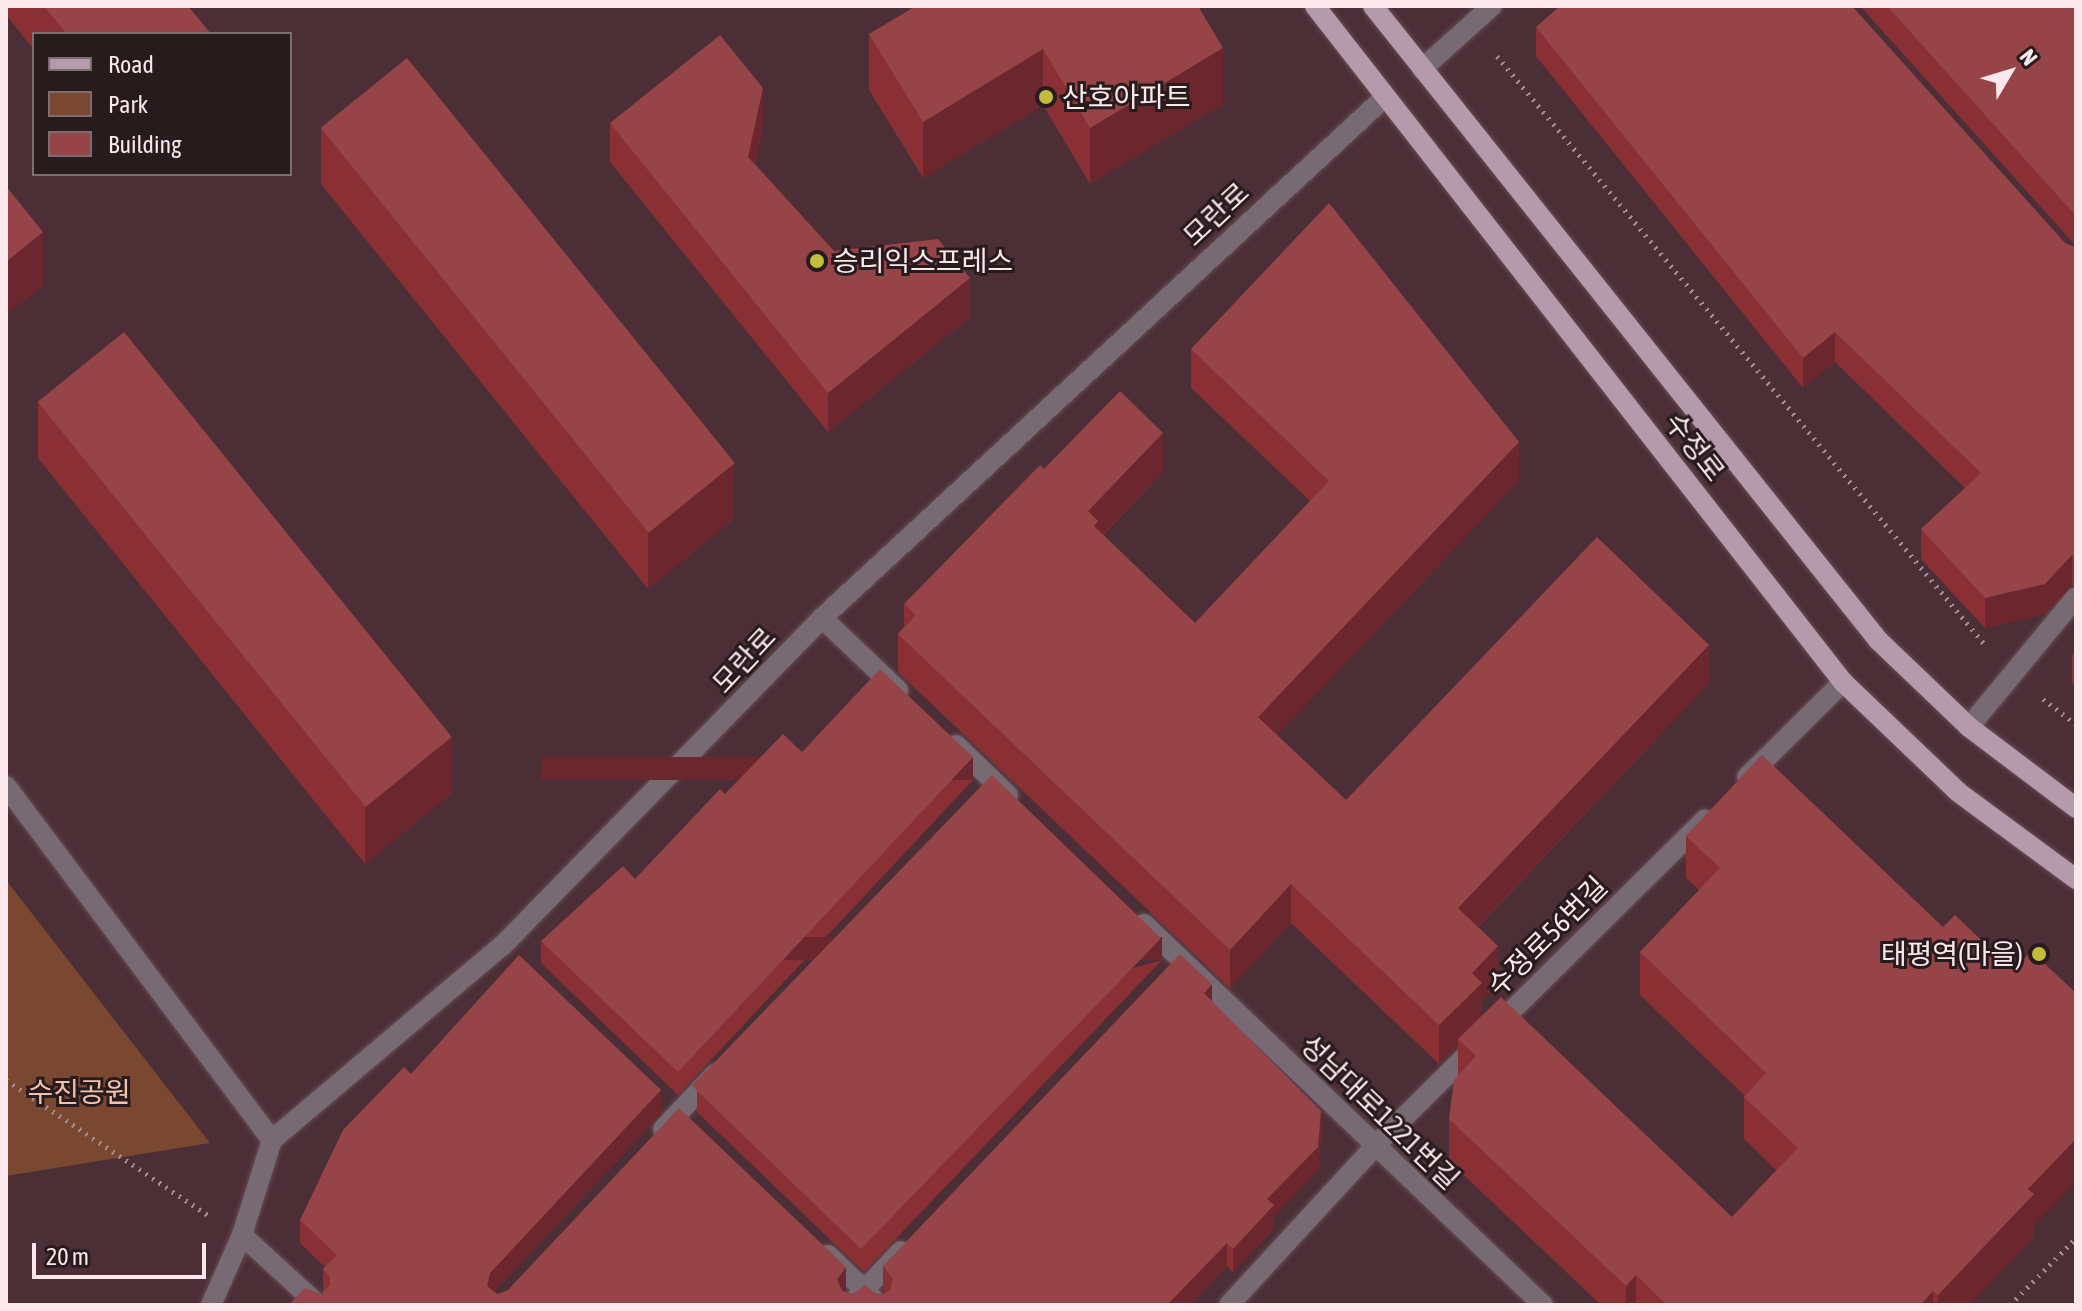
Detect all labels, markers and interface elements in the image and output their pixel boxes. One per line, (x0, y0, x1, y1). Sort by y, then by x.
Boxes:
legend (32, 32, 292, 176)
north arrow (1970, 32, 2050, 112)
text: N (2015, 44, 2043, 70)
text: Road (108, 51, 154, 78)
place label: 산호아파트 (1062, 80, 1191, 114)
marker: 산호아파트 (1037, 88, 1055, 106)
text: Park (108, 91, 148, 118)
text: Building (108, 131, 181, 158)
street label: 모란로 (1176, 175, 1256, 253)
place label: 승리익스프레스 (833, 244, 1013, 278)
marker: 승리익스프레스 (808, 252, 826, 270)
street label: 수정로 (1658, 406, 1732, 488)
street label: 모란로 (705, 620, 783, 700)
street label: 수정로56번길 (1480, 869, 1614, 1003)
place label: 태평역(마을) (1881, 937, 2023, 971)
marker: 태평역(마을) (2030, 945, 2048, 963)
street label: 성남대로1221번길 (1294, 1028, 1466, 1196)
park label: 수진공원 (27, 1075, 131, 1109)
scale bar (36, 1227, 210, 1277)
text: 20 m (46, 1243, 89, 1270)

